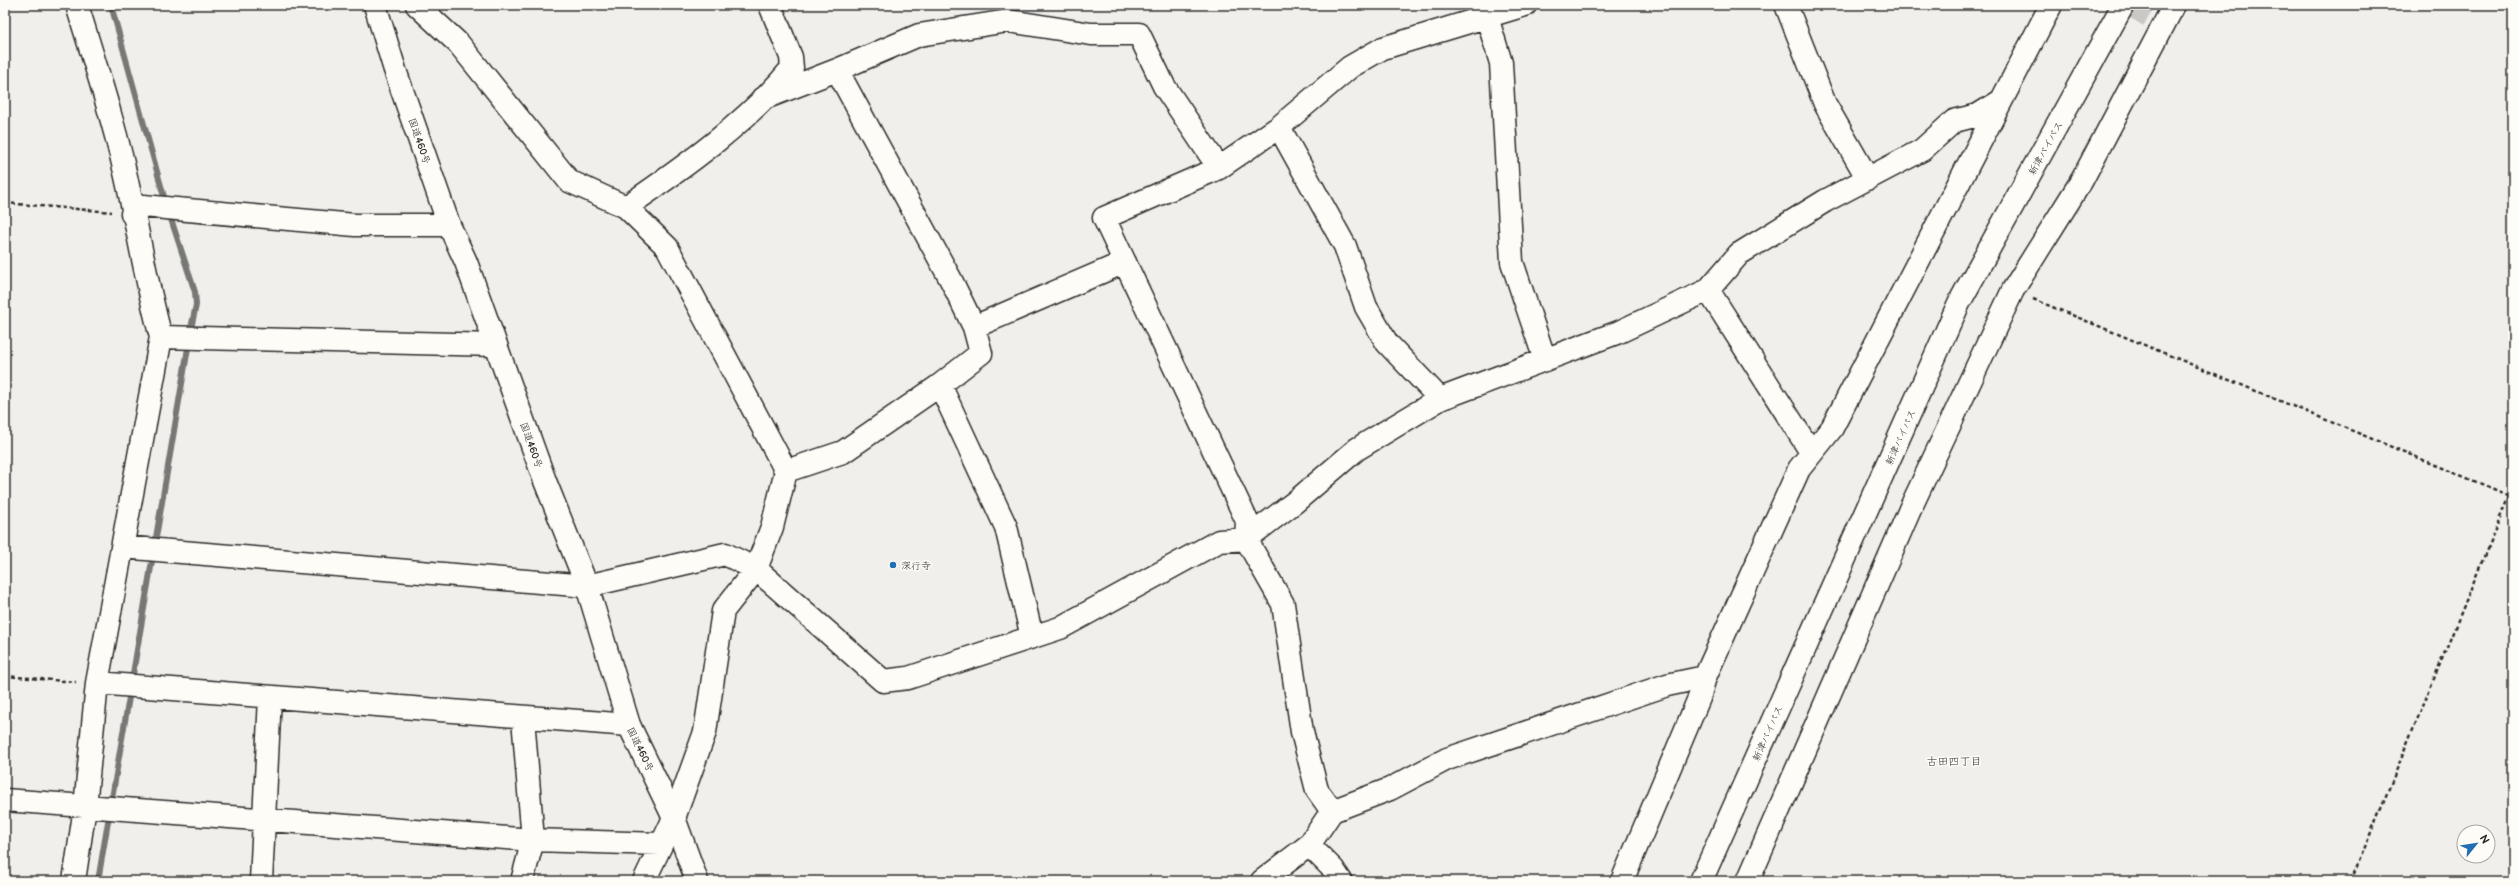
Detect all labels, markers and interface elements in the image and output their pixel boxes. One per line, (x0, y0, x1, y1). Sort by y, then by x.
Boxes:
street label: 国道460号 (406, 117, 433, 166)
street label: 新津バイパス (2026, 119, 2066, 178)
street label: 新津バイパス (1883, 408, 1919, 467)
street label: 国道460号 (517, 421, 545, 470)
marker: 深行寺 (888, 560, 898, 570)
place label: 深行寺 (901, 560, 931, 572)
street label: 新津バイパス (1750, 704, 1786, 763)
street label: 国道460号 (624, 725, 656, 774)
district label: 古田四丁目 (1927, 755, 1982, 768)
north arrow (2456, 824, 2496, 864)
text: N (2477, 832, 2492, 846)

